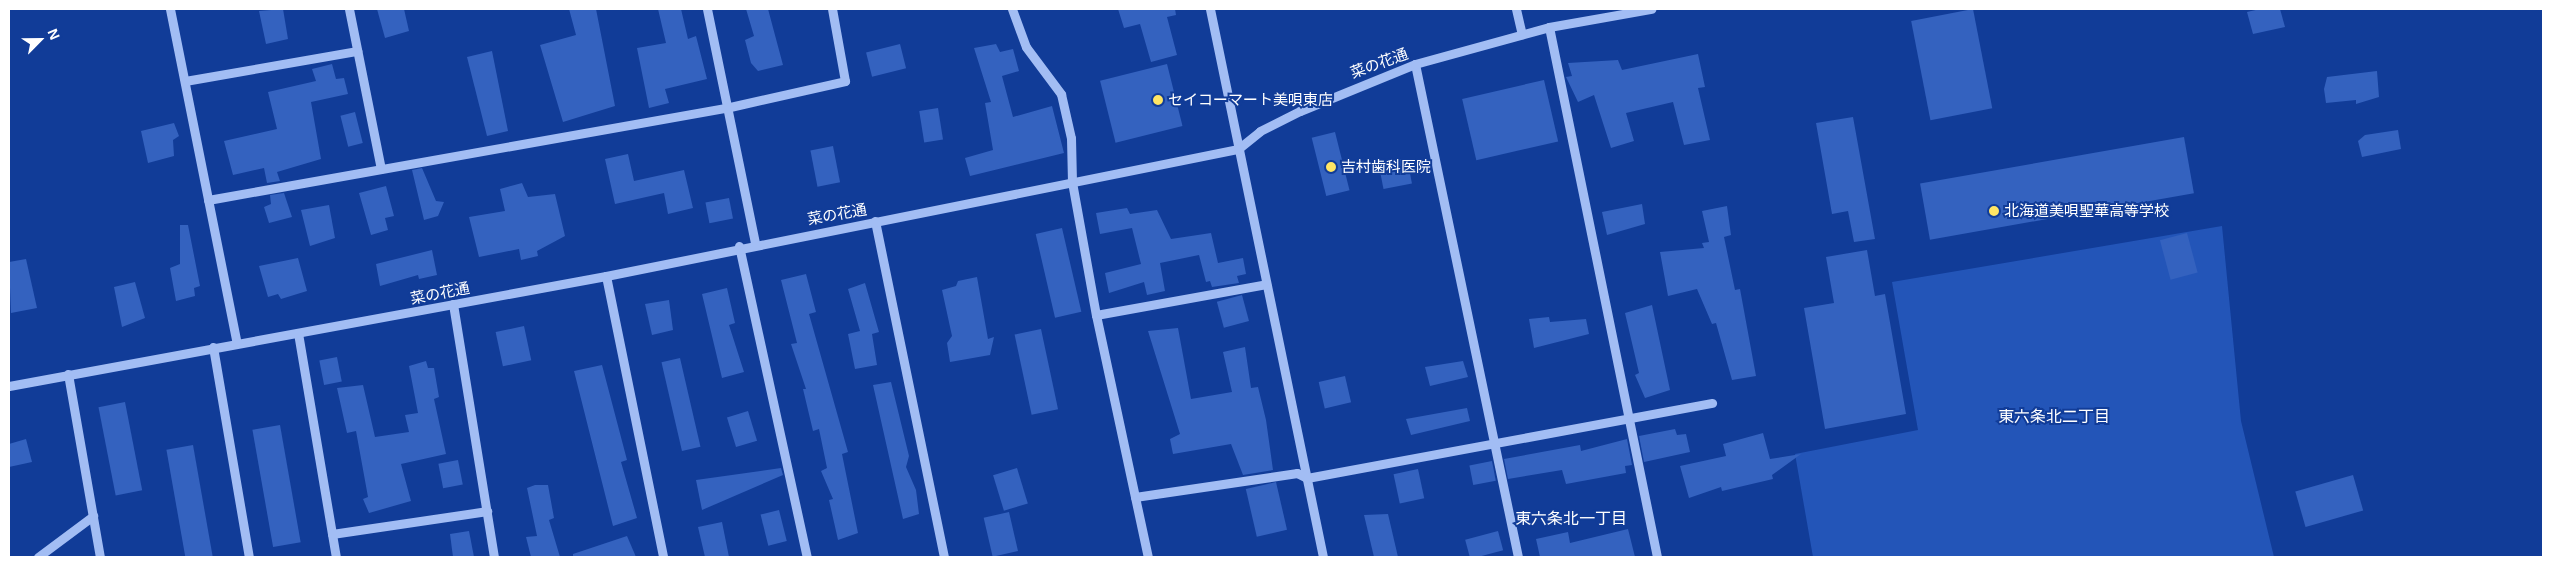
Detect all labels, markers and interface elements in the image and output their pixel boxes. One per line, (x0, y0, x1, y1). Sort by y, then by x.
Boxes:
north arrow (15, 15, 65, 65)
text: N (44, 26, 63, 42)
street label: 菜の花通 (1348, 44, 1410, 82)
place label: セイコーマート美唄東店 (1168, 91, 1333, 109)
marker: セイコーマート美唄東店 (1152, 94, 1164, 106)
place label: 吉村歯科医院 (1341, 158, 1431, 176)
marker: 吉村歯科医院 (1325, 161, 1337, 173)
street label: 菜の花通 (806, 200, 868, 228)
place label: 北海道美唄聖華高等学校 (2004, 202, 2169, 220)
marker: 北海道美唄聖華高等学校 (1988, 205, 2000, 217)
street label: 菜の花通 (409, 278, 471, 308)
district label: 東六条北二丁目 (1998, 407, 2110, 427)
district label: 東六条北一丁目 (1515, 509, 1627, 529)

